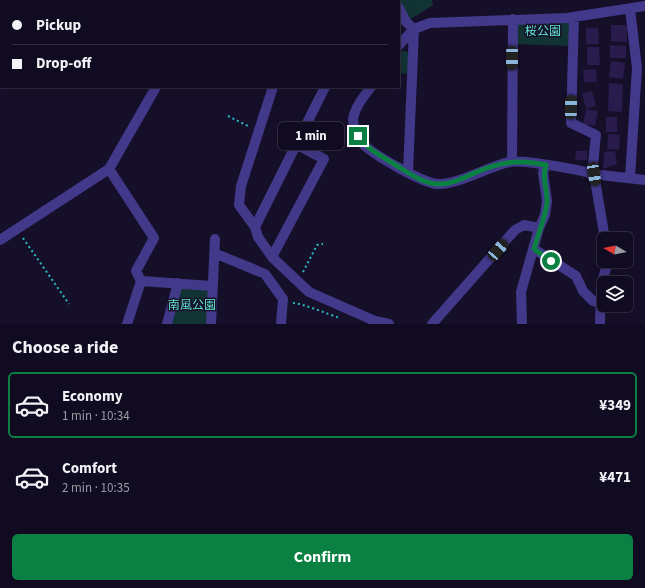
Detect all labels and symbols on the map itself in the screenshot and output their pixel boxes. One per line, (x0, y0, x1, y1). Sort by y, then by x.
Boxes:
park label: 桜公園 (525, 23, 561, 40)
car (506, 46, 518, 70)
car (565, 95, 577, 119)
callout: 1 min (278, 122, 344, 150)
route end (349, 127, 367, 145)
car (586, 161, 602, 187)
north arrow (597, 232, 633, 268)
car (486, 237, 510, 263)
route start (542, 252, 560, 270)
park label: 南風公園 (168, 297, 216, 314)

